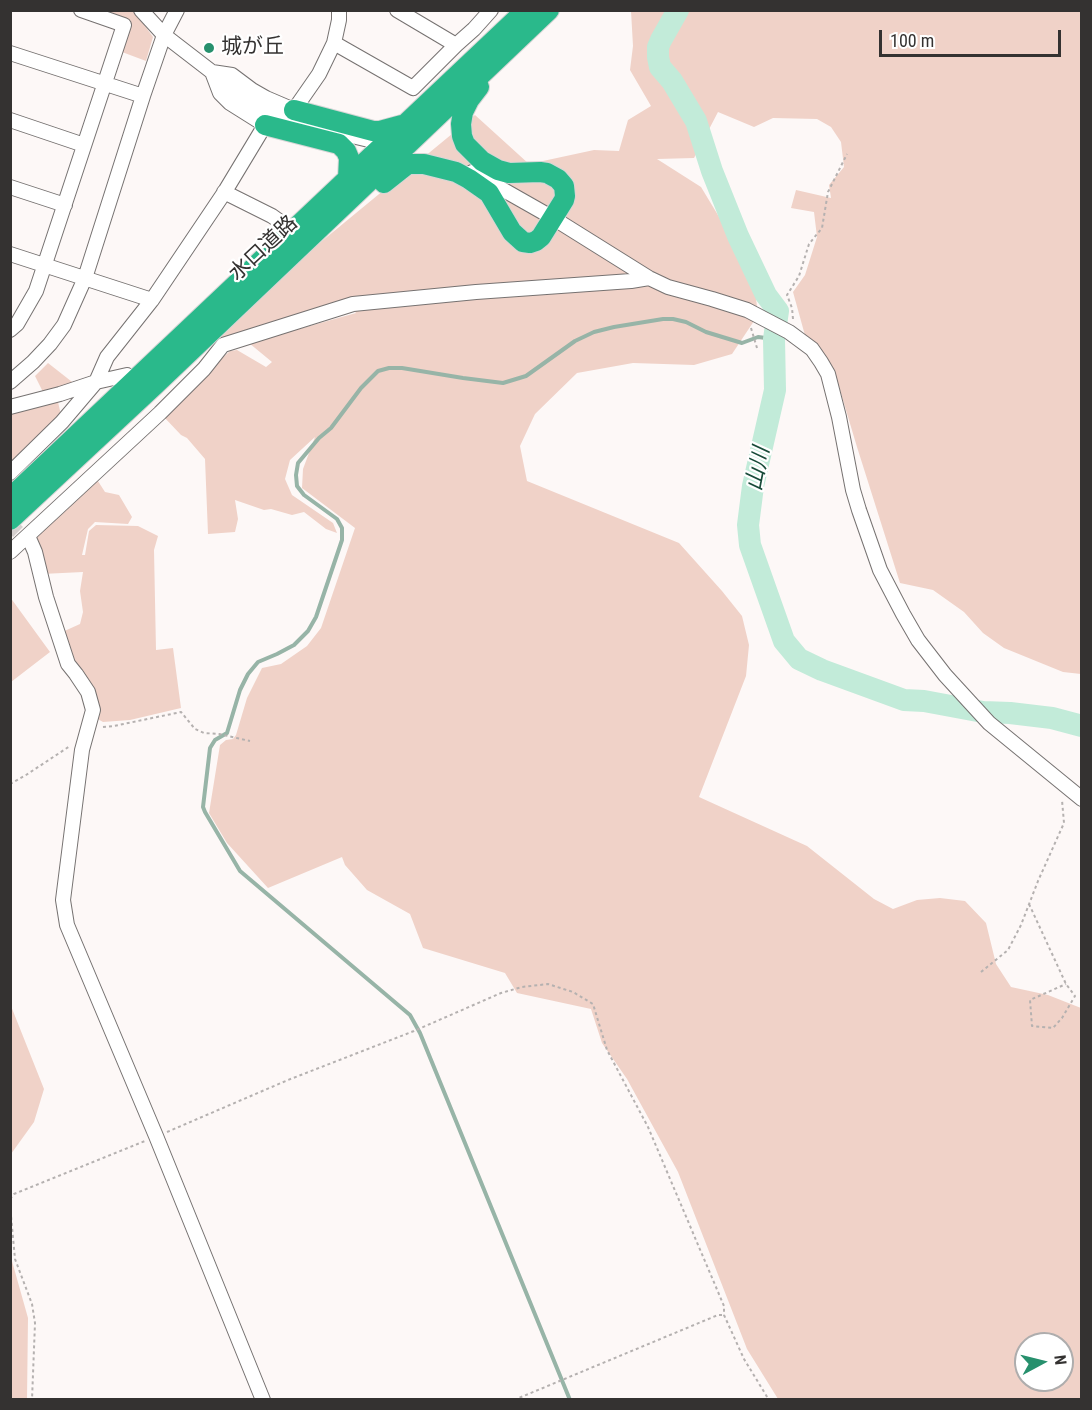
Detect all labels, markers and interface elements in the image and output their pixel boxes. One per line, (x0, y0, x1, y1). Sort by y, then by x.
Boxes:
scale bar (882, 18, 1064, 56)
text: 100 m (890, 30, 934, 51)
place label: 城が丘 (221, 35, 284, 61)
marker: 城が丘 (202, 41, 216, 55)
street label: 水口道路 (225, 211, 303, 287)
water label: 山川 (742, 445, 776, 493)
north arrow (1014, 1332, 1074, 1392)
text: N (1050, 1354, 1070, 1366)

